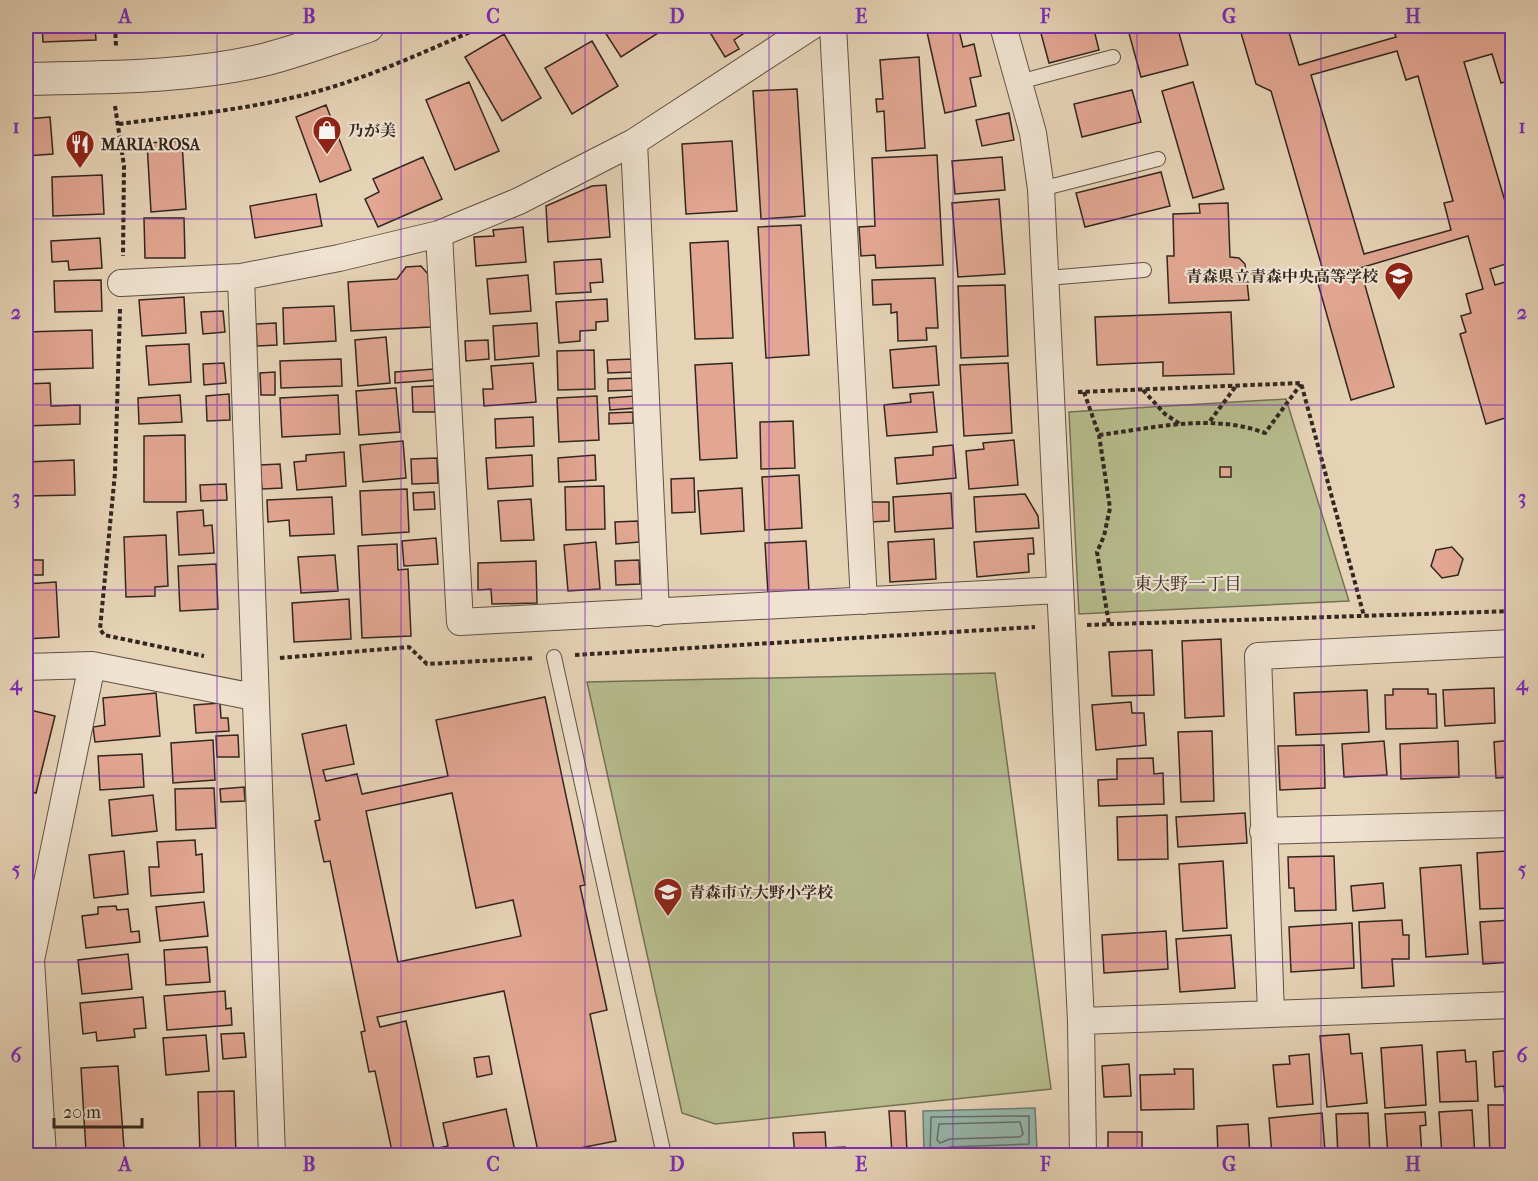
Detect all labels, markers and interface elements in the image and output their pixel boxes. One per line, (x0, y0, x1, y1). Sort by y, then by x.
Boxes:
text: A (117, 5, 133, 28)
text: B (302, 5, 316, 28)
text: C (486, 5, 500, 28)
text: D (669, 5, 685, 28)
text: E (855, 5, 867, 28)
text: F (1039, 5, 1051, 28)
text: G (1222, 5, 1236, 28)
text: H (1405, 5, 1421, 28)
shop icon: 乃が美 (311, 114, 343, 156)
text: 1 (12, 115, 20, 138)
text: 1 (1518, 115, 1526, 138)
place label: 乃が美 (348, 121, 396, 140)
restaurant icon: MARIA ROSA (64, 128, 96, 170)
place label: MARIA ROSA (100, 135, 201, 154)
school or university icon: 青森県立青森中央高等学校 (1383, 260, 1415, 302)
place label: 青森県立青森中央高等学校 (1186, 267, 1379, 286)
text: 2 (11, 301, 21, 324)
text: 2 (1517, 301, 1527, 324)
text: 3 (12, 486, 20, 509)
text: 3 (1518, 486, 1526, 509)
district label: 東大野一丁目 (1134, 574, 1242, 595)
text: 4 (9, 672, 23, 696)
text: 4 (1515, 672, 1529, 696)
text: 5 (12, 858, 21, 881)
text: 5 (1518, 858, 1527, 881)
school or university icon: 青森市立大野小学校 (652, 876, 684, 918)
place label: 青森市立大野小学校 (689, 883, 834, 902)
text: 6 (11, 1044, 23, 1067)
text: 6 (1517, 1044, 1529, 1067)
scale bar (54, 1091, 142, 1129)
text: 20 m (63, 1102, 101, 1123)
text: A (117, 1153, 133, 1176)
text: B (302, 1153, 316, 1176)
text: C (486, 1153, 500, 1176)
text: D (669, 1153, 685, 1176)
text: E (855, 1153, 867, 1176)
text: F (1039, 1153, 1051, 1176)
text: G (1222, 1153, 1236, 1176)
text: H (1405, 1153, 1421, 1176)

